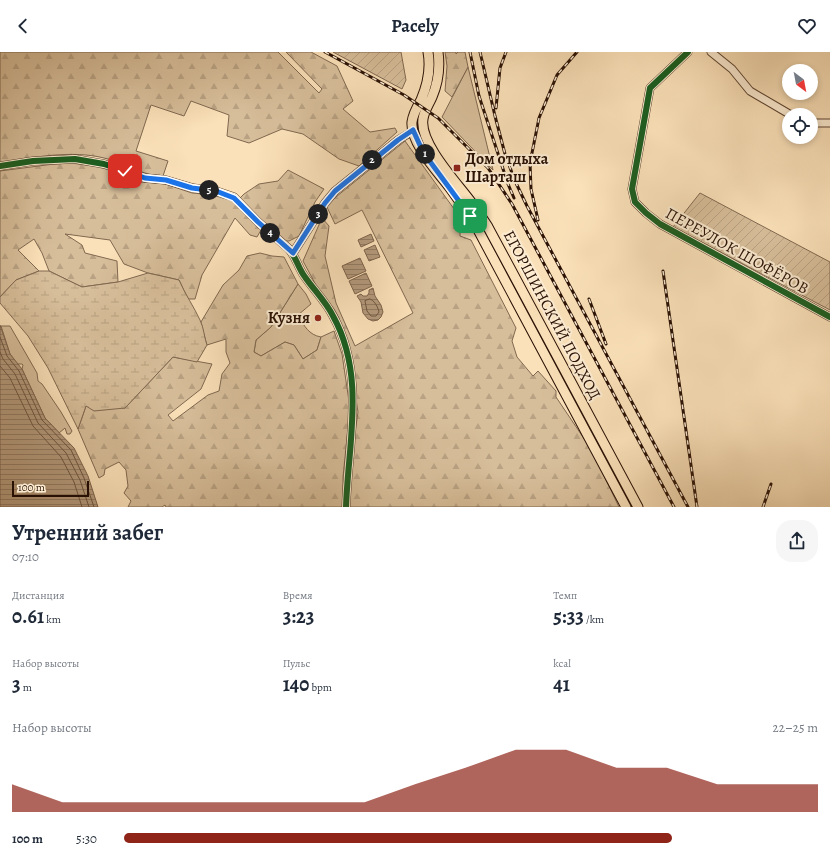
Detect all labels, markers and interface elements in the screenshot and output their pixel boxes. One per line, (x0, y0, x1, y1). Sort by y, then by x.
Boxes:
text: Pacely (391, 14, 439, 38)
icon: back (12, 15, 34, 37)
icon: heart (796, 15, 818, 37)
north arrow (782, 64, 818, 100)
map controls (782, 64, 818, 144)
button: locate (782, 108, 818, 144)
pin: 1 (415, 144, 435, 164)
text: 1 (423, 146, 427, 161)
place label: Дом отдыха Шарташ (465, 148, 549, 188)
pin: 2 (362, 150, 382, 170)
text: 2 (369, 152, 375, 167)
pin (108, 154, 142, 188)
icon: check (114, 160, 136, 182)
marker: Дом отдыха Шарташ (452, 163, 462, 173)
pin: 5 (199, 180, 219, 200)
text: 5 (207, 182, 211, 197)
pin (453, 199, 487, 233)
street label: ПЕРЕУЛОК ШОФЁРОВ (661, 202, 813, 300)
pin: 3 (308, 204, 328, 224)
icon: arrive (459, 205, 481, 227)
text: 3 (316, 206, 320, 221)
pin: 4 (260, 223, 280, 243)
text: 4 (267, 225, 273, 240)
street label: ЕГОРШИНСКИЙ ПОДХОД (498, 227, 606, 403)
place label: Кузня (268, 307, 310, 329)
marker: Кузня (313, 313, 323, 323)
scale bar (12, 479, 89, 498)
text: 100 m (18, 480, 45, 495)
text: Утренний забег (12, 518, 163, 548)
button: share (776, 520, 818, 562)
text: 07:10 (12, 548, 39, 565)
text: Дистанция (12, 588, 64, 603)
text: Время (283, 588, 313, 603)
text: Темп (553, 588, 577, 603)
text: 0.61 (12, 603, 44, 630)
text: 3:23 (283, 603, 314, 630)
text: 5:33 (553, 603, 584, 630)
text: km (44, 612, 61, 627)
text: /km (584, 612, 604, 627)
text: Набор высоты (12, 656, 79, 671)
text: Пульс (283, 656, 310, 671)
text: kcal (553, 656, 571, 671)
text: 3 (12, 671, 21, 698)
text: 140 (283, 671, 309, 698)
text: 41 (553, 671, 570, 698)
text: m (21, 680, 32, 695)
text: bpm (309, 680, 332, 695)
text: Набор высоты (12, 719, 92, 736)
text: 22–25 m (773, 719, 818, 736)
text: 100 m (12, 830, 43, 847)
text: 5:30 (76, 830, 97, 847)

